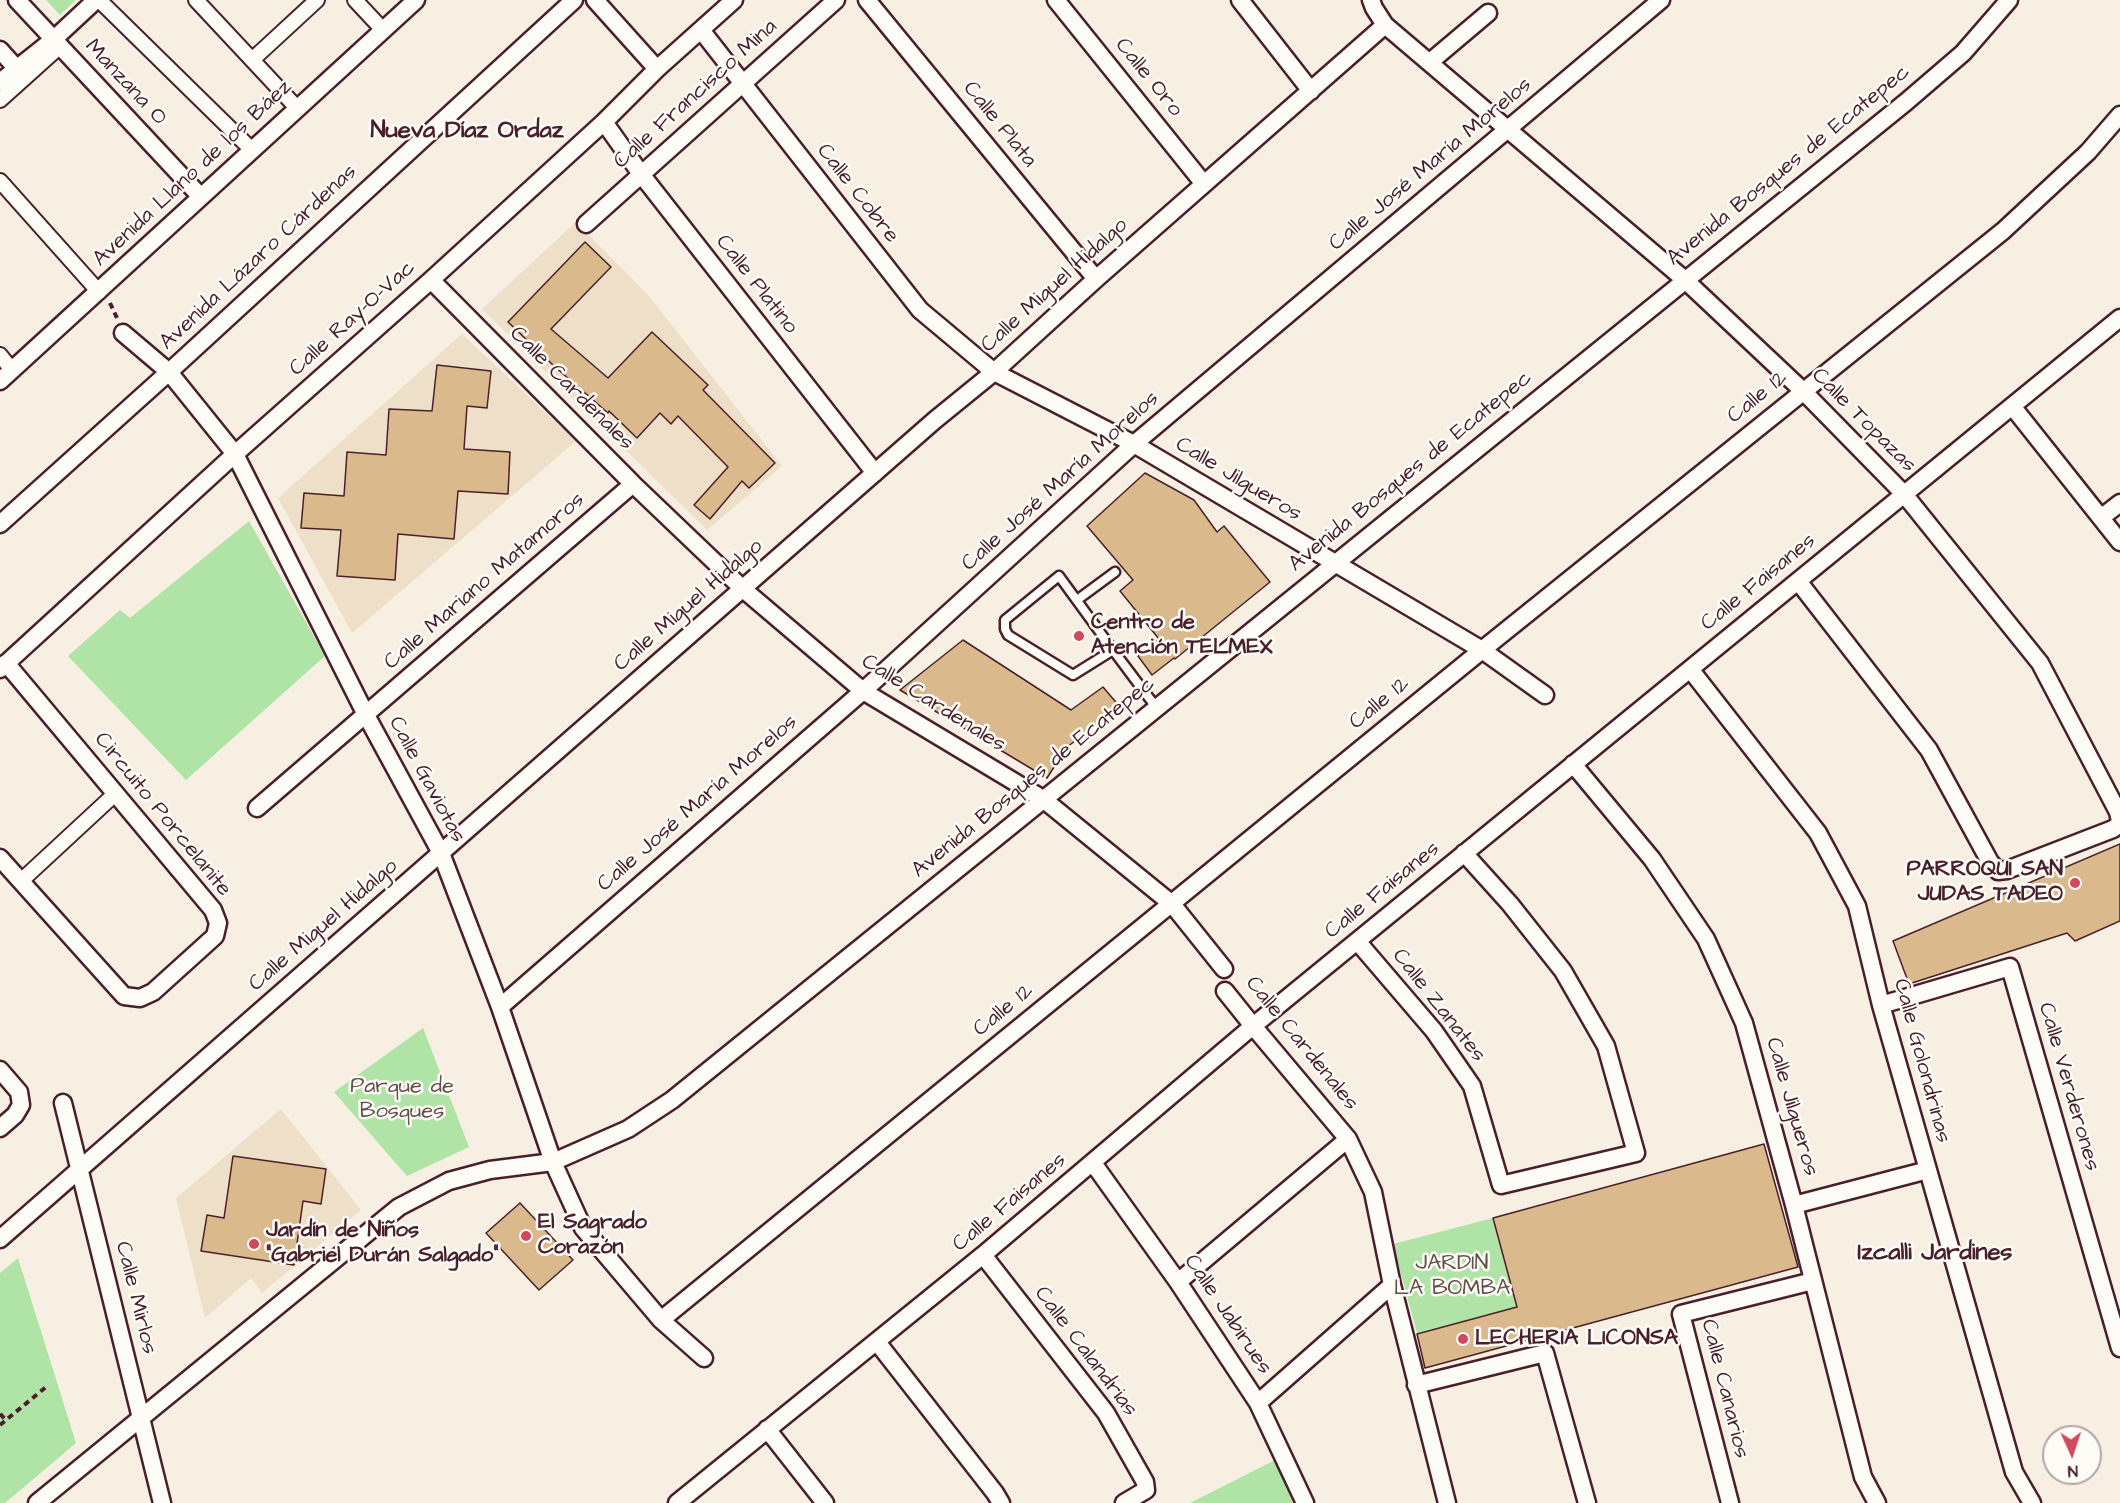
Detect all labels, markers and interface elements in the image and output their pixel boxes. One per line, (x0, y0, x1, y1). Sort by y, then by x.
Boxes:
street label: Calle Francisco Mina (609, 15, 783, 175)
street label: Calle Oro (1108, 33, 1188, 123)
street label: Manzana O (78, 34, 172, 132)
street label: Avenida Bosques de Ecatepec (1662, 60, 1916, 272)
street label: Calle José María Morelos (1324, 72, 1538, 258)
street label: Avenida Llano de los Báez (88, 75, 298, 273)
street label: Calle Plata (956, 77, 1042, 173)
district label: Nueva Díaz Ordaz (370, 118, 564, 146)
street label: Calle Cobre (810, 139, 904, 249)
street label: Avenida Lázaro Cárdenas (155, 160, 363, 356)
street label: Calle Miguel Hidalgo (976, 213, 1134, 359)
street label: Calle Platino (709, 230, 803, 340)
street label: Calle Ray-O-Vac (284, 255, 422, 383)
street label: Calle Cardenales (503, 321, 639, 457)
street label: Calle Topazas (1805, 363, 1921, 479)
street label: Avenida Bosques de Ecatepec (1284, 366, 1538, 578)
street label: Calle 12 (1723, 366, 1793, 430)
street label: Calle José María Morelos (957, 386, 1165, 578)
street label: Calle Jilgueros (1170, 432, 1306, 528)
street label: Calle Mariano Matamoros (379, 488, 591, 676)
street label: Calle Faisanes (1696, 529, 1822, 637)
street label: Calle Miguel Hidalgo (609, 534, 769, 678)
place label: Centro de Atención TELMEX (1091, 610, 1273, 662)
marker: Centro de Atención TELMEX (1072, 629, 1086, 643)
street label: Calle Cardenales (856, 649, 1010, 759)
street label: Avenida Bosques de Ecatepec (907, 672, 1161, 884)
street label: Calle 12 (1345, 672, 1415, 736)
street label: Calle José María Morelos (593, 710, 803, 898)
street label: Calle Gaviotas (382, 712, 470, 848)
street label: Circuito Porcelanite (88, 728, 236, 902)
street label: Calle Faisanes (1320, 837, 1446, 945)
street label: Calle Miguel Hidalgo (244, 854, 404, 998)
place label: PARROQUI SAN JUDAS TADEO (1907, 857, 2063, 908)
marker: PARROQUI SAN JUDAS TADEO (2068, 876, 2082, 890)
street label: Calle Zanates (1385, 944, 1491, 1068)
street label: Calle Cardenales (1239, 972, 1363, 1116)
street label: Calle Golondrinas (1886, 976, 1956, 1146)
street label: Calle 12 (969, 979, 1039, 1043)
street label: Calle Verderones (2031, 1000, 2105, 1174)
street label: Calle Jilgueros (1759, 1035, 1823, 1179)
park label: Parque de Bosques (350, 1074, 454, 1126)
street label: Calle Faisanes (948, 1148, 1072, 1258)
place label: El Sagrado Corazón (538, 1210, 647, 1262)
place label: Jardín de Niños "Gabriel Durán Salgado" (266, 1218, 498, 1270)
marker: El Sagrado Corazón (519, 1229, 533, 1243)
marker: Jardín de Niños "Gabriel Durán Salgado" (247, 1237, 261, 1251)
street label: Calle Mirlos (108, 1239, 162, 1357)
district label: Izcalli Jardines (1858, 1240, 2012, 1268)
street label: Calle Jabirues (1177, 1250, 1277, 1380)
park label: JARDIN LA BOMBA (1394, 1251, 1510, 1302)
street label: Calle Calandrias (1028, 1282, 1142, 1422)
street label: Calle Canarios (1694, 1317, 1754, 1461)
place label: LECHERIA LICONSA (1475, 1326, 1678, 1352)
marker: LECHERIA LICONSA (1456, 1332, 1470, 1346)
north arrow (2042, 1425, 2102, 1485)
text: N (2067, 1460, 2078, 1482)

